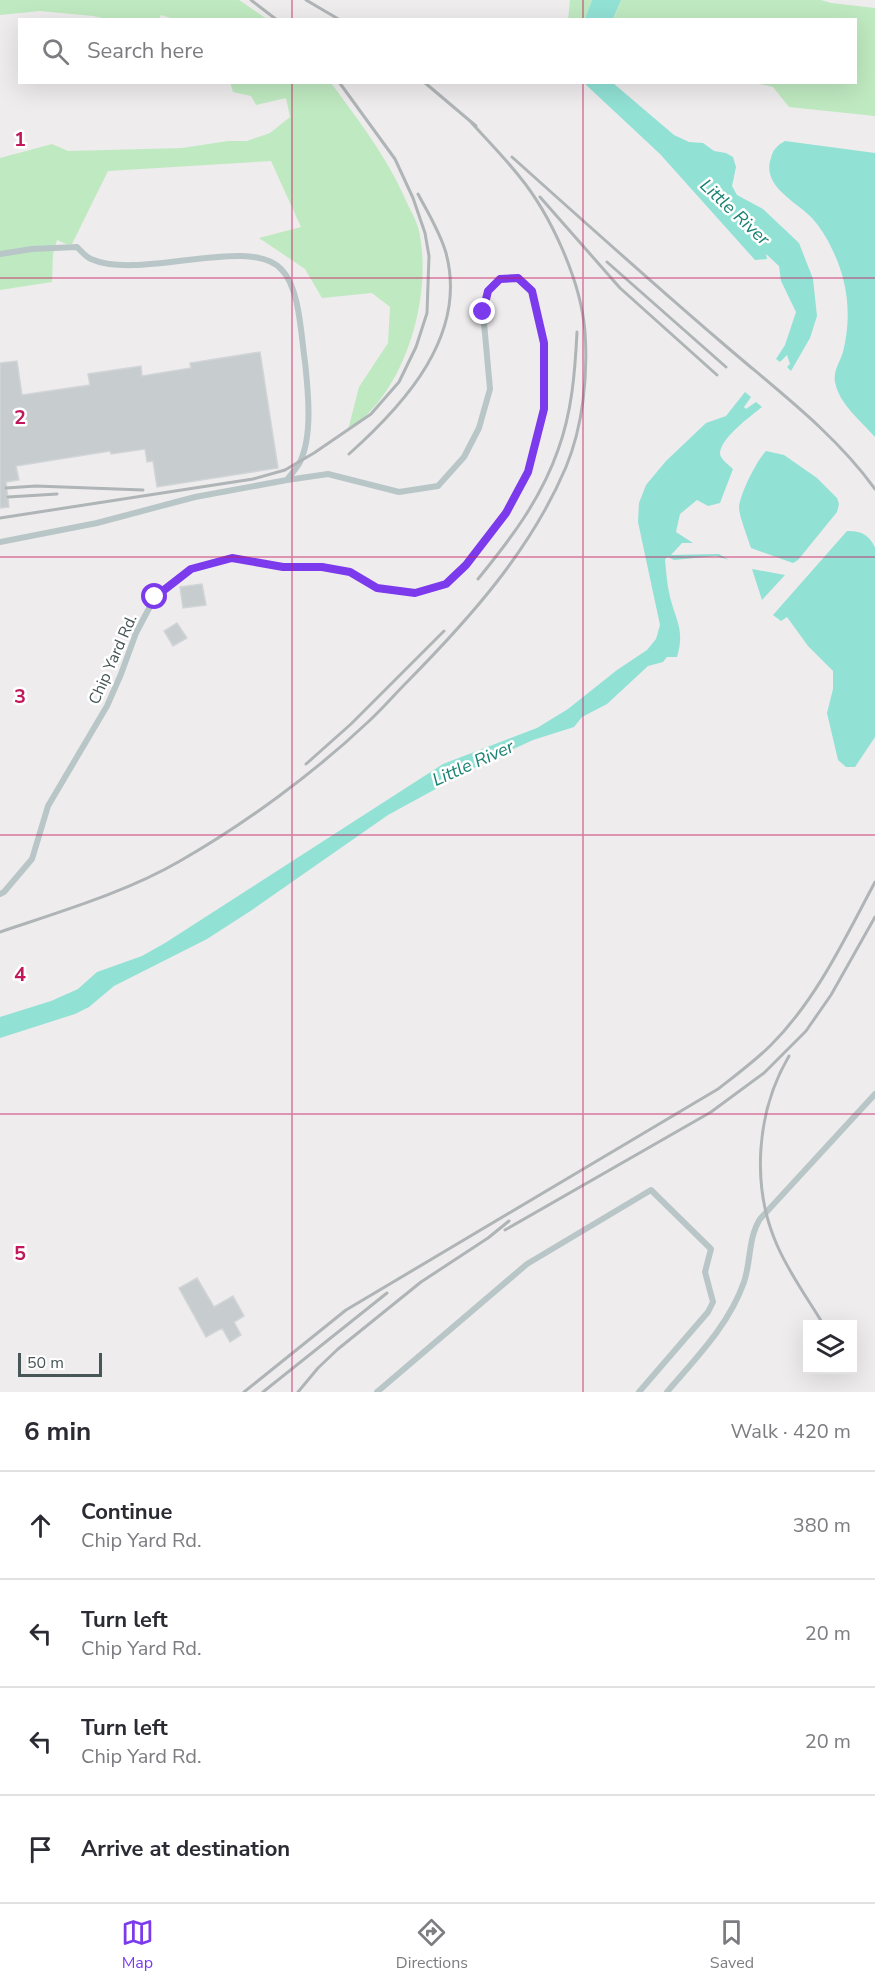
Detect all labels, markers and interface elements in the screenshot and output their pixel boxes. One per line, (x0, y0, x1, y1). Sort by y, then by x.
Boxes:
search box (18, 18, 857, 84)
icon: search (39, 35, 72, 68)
text: Search here (87, 36, 204, 66)
text: 1 (14, 126, 26, 153)
water label: Little River (695, 174, 775, 251)
route end (469, 298, 495, 324)
text: 2 (14, 404, 26, 431)
route start (141, 583, 167, 609)
street label: Chip Yard Rd. (83, 611, 143, 708)
text: 3 (14, 683, 26, 710)
water label: Little River (428, 734, 518, 792)
text: 4 (14, 961, 26, 988)
text: 5 (14, 1240, 26, 1267)
map controls (803, 1320, 857, 1374)
button: layers (803, 1320, 857, 1374)
scale bar (18, 1350, 102, 1378)
text: 50 m (27, 1352, 64, 1374)
text: 6 min (24, 1414, 91, 1449)
text: Walk · 420 m (731, 1418, 851, 1445)
text: Continue (81, 1497, 172, 1527)
icon: ahead (24, 1509, 57, 1542)
text: 380 m (793, 1512, 851, 1539)
text: Chip Yard Rd. (81, 1527, 201, 1554)
text: Turn left (81, 1605, 168, 1635)
icon: left (24, 1617, 57, 1650)
text: 20 m (805, 1620, 851, 1647)
text: Chip Yard Rd. (81, 1635, 201, 1662)
text: Turn left (81, 1713, 168, 1743)
icon: left (24, 1725, 57, 1758)
text: 20 m (805, 1728, 851, 1755)
text: Chip Yard Rd. (81, 1743, 201, 1770)
icon: arrive (24, 1833, 57, 1866)
text: Arrive at destination (81, 1834, 290, 1864)
tab: Map (121, 1916, 154, 1974)
tab: Directions (396, 1916, 468, 1974)
tab: Saved (710, 1916, 754, 1974)

